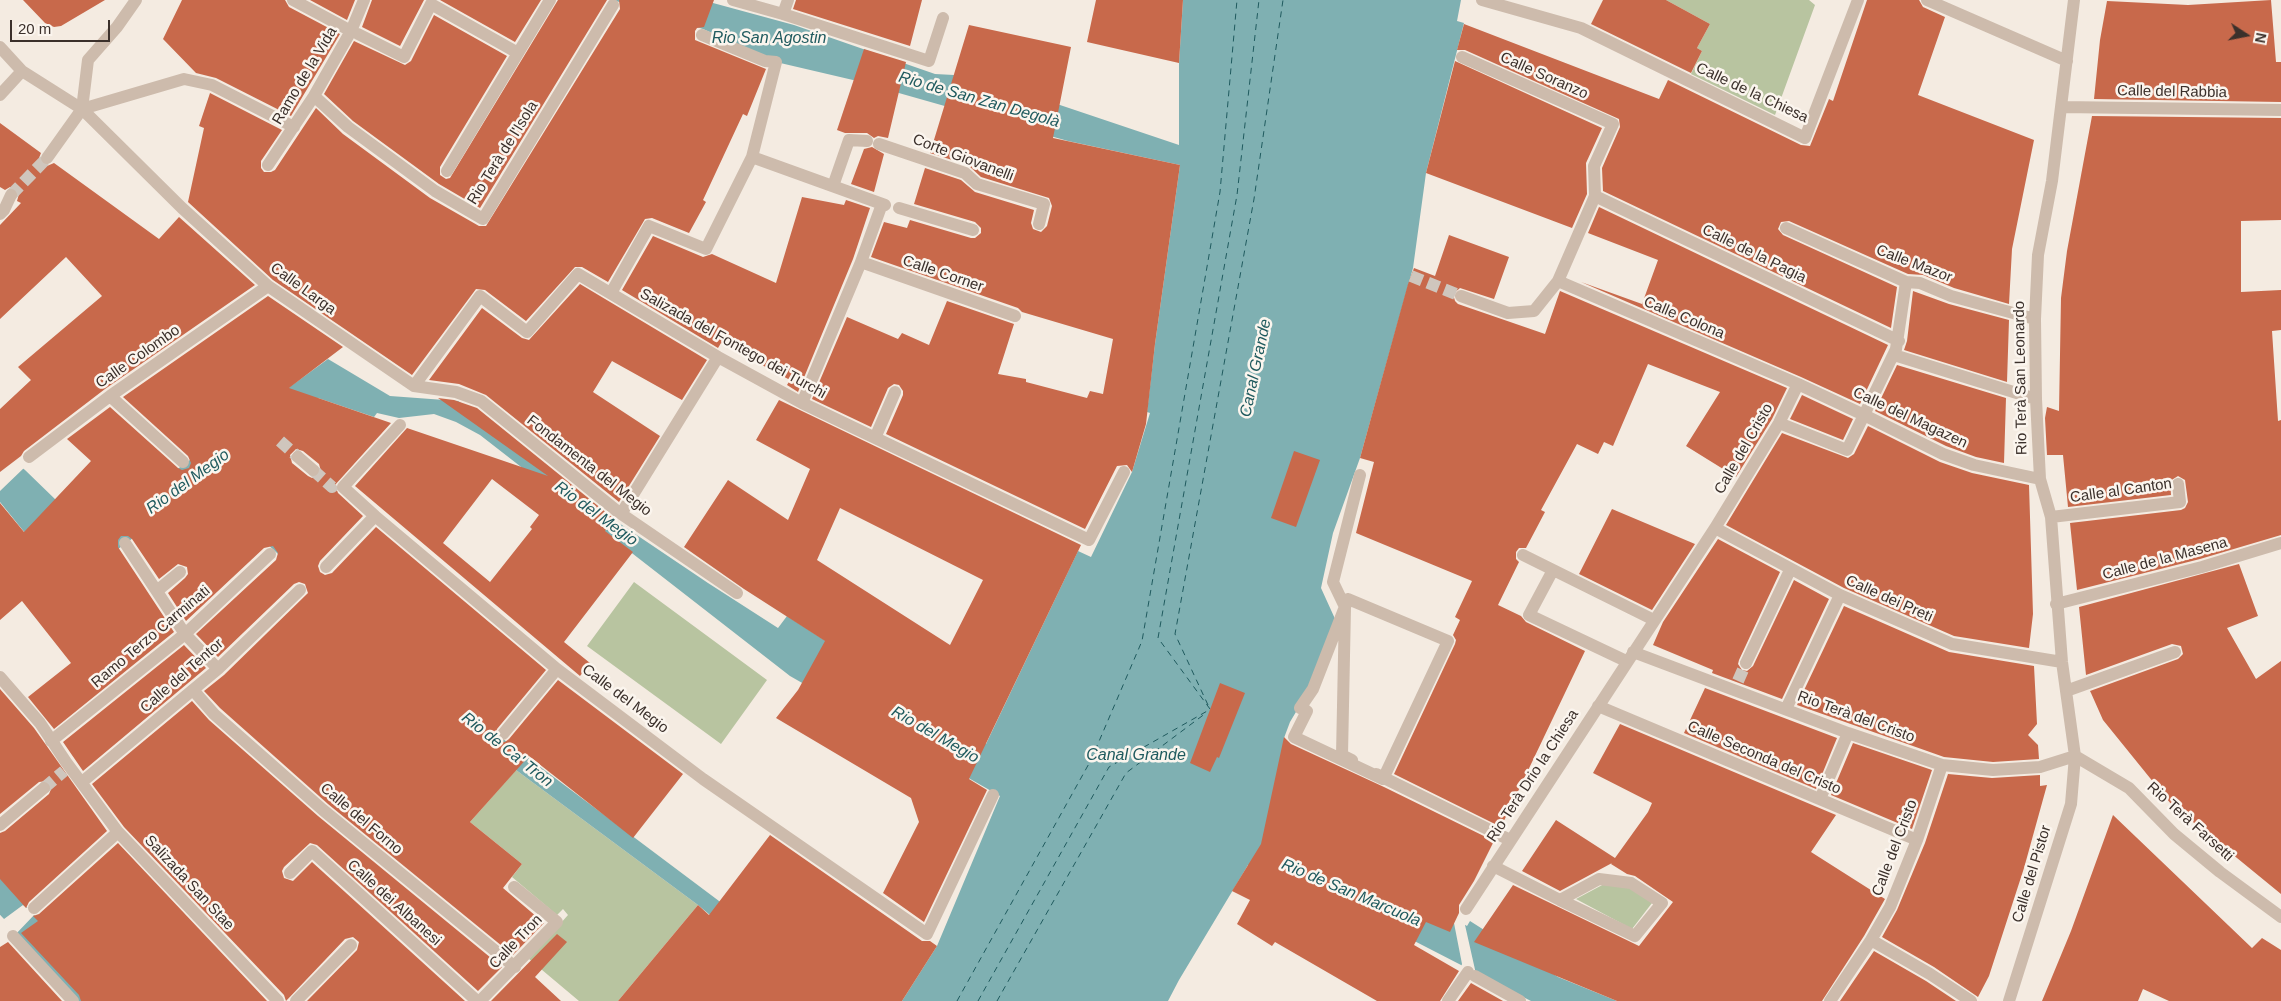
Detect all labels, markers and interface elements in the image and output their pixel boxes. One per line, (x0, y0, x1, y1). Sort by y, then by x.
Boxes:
scale bar (12, 10, 112, 42)
north arrow (2221, 10, 2271, 60)
text: 20 m (18, 20, 51, 37)
street label: Ramo de la Vida (269, 24, 341, 128)
water label: Rio San Agostin (712, 29, 826, 49)
text: N (2252, 31, 2270, 44)
street label: Calle Soranzo (1497, 49, 1591, 103)
street label: Calle de la Chiesa (1693, 59, 1811, 127)
water label: Rio de San Zan Degolà (896, 68, 1062, 132)
street label: Calle del Rabbia (2117, 82, 2227, 102)
street label: Rio Terà de l'Isola (464, 98, 542, 208)
street label: Corte Giovanelli (910, 130, 1016, 186)
street label: Calle de la Pagia (1699, 221, 1809, 287)
street label: Calle Mazor (1873, 241, 1955, 287)
street label: Calle Corner (900, 252, 986, 296)
street label: Calle Larga (267, 259, 339, 319)
street label: Salizada del Fontego dei Turchi (637, 285, 829, 403)
street label: Calle Colona (1641, 293, 1727, 343)
street label: Rio Terà San Leonardo (2011, 301, 2031, 455)
water label: Canal Grande (1236, 317, 1276, 419)
street label: Calle Colombo (93, 321, 183, 393)
street label: Calle del Magazen (1850, 384, 1970, 452)
street label: Calle del Cristo (1711, 400, 1777, 498)
street label: Fondamenta del Megio (523, 412, 655, 520)
water label: Rio del Megio (143, 445, 233, 519)
street label: Calle al Canton (2069, 475, 2173, 507)
water label: Rio del Megio (551, 477, 641, 551)
street label: Calle de la Masena (2101, 534, 2229, 584)
street label: Calle dei Preti (1843, 572, 1935, 626)
street label: Ramo Terzo Carminati (88, 582, 214, 692)
street label: Calle del Tentor (137, 635, 227, 717)
street label: Calle del Megio (578, 661, 672, 737)
street label: Rio Terà del Cristo (1795, 687, 1917, 747)
water label: Rio del Megio (888, 702, 982, 768)
street label: Rio Terà Drio la Chiesa (1483, 706, 1583, 846)
water label: Rio de Ca' Tron (458, 708, 556, 792)
street label: Calle Seconda del Cristo (1685, 717, 1843, 799)
water label: Canal Grande (1086, 746, 1186, 766)
street label: Rio Terà Farsetti (2143, 778, 2237, 866)
street label: Calle del Forno (316, 779, 406, 859)
street label: Calle del Cristo (1868, 797, 1922, 899)
street label: Calle del Pistor (2009, 823, 2055, 925)
street label: Salizada San Stae (140, 832, 238, 934)
water label: Rio de San Marcuola (1278, 855, 1424, 931)
street label: Calle dei Albanesi (343, 856, 445, 950)
street label: Calle Tron (486, 911, 546, 973)

